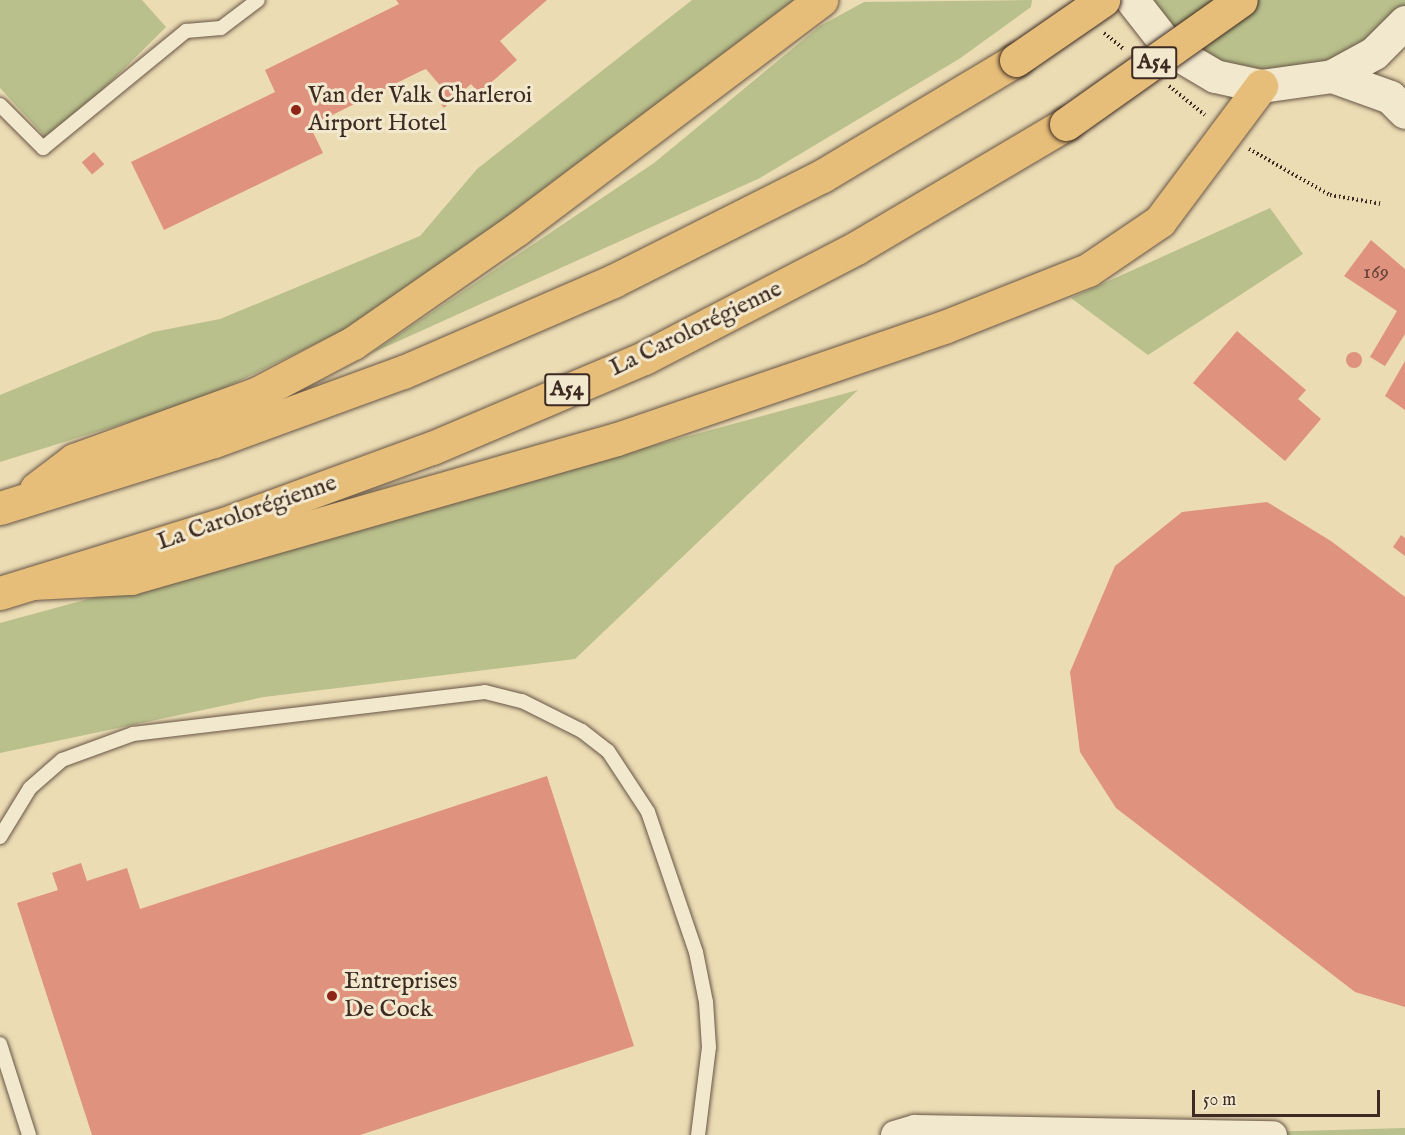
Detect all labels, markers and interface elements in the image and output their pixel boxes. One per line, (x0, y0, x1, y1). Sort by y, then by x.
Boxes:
road number: A54 (1130, 44, 1178, 82)
place label: Van der Valk Charleroi Airport Hotel (308, 82, 532, 138)
marker: Van der Valk Charleroi Airport Hotel (289, 103, 303, 117)
house number: 169 (1363, 260, 1389, 286)
street label: La Carolorégienne (605, 275, 787, 383)
road number: A54 (543, 371, 591, 409)
street label: La Carolorégienne (153, 469, 341, 557)
place label: Entreprises De Cock (344, 968, 457, 1024)
marker: Entreprises De Cock (325, 989, 339, 1003)
scale bar (1195, 1078, 1382, 1116)
text: 50 m (1203, 1089, 1236, 1112)

